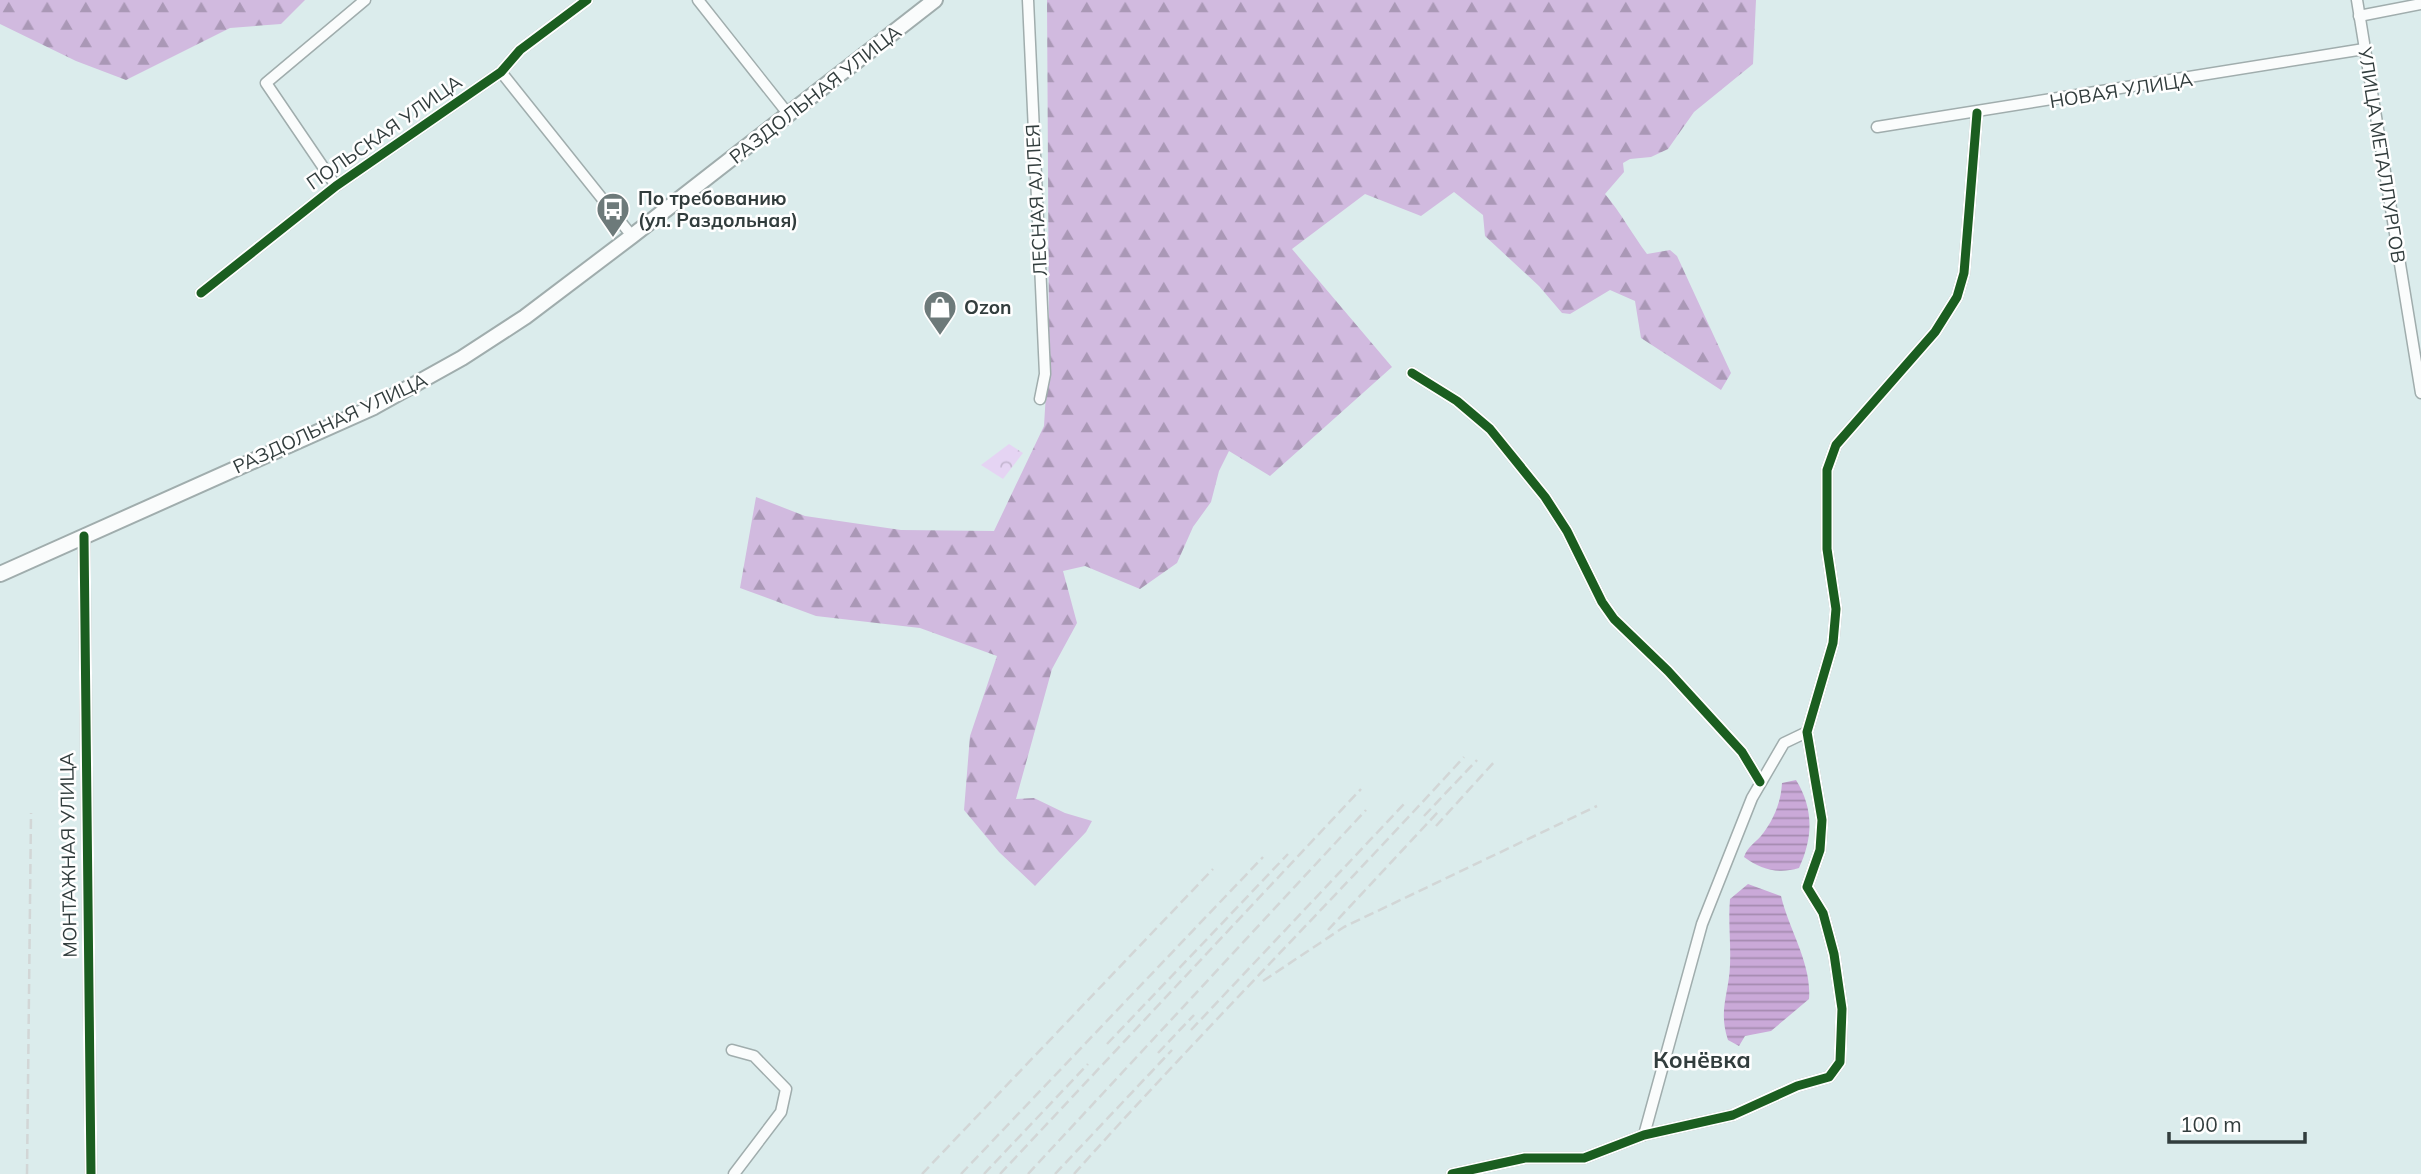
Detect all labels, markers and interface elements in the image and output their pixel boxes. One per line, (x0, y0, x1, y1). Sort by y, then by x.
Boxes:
street label: РАЗДОЛЬНАЯ УЛИЦА (724, 19, 906, 169)
street label: УЛИЦА МЕТАЛЛУРГОВ (2353, 44, 2411, 265)
street label: НОВАЯ УЛИЦА (2048, 67, 2194, 113)
street label: ПОЛЬСКАЯ УЛИЦА (302, 69, 466, 195)
street label: ЛЕСНАЯ АЛЛЕЯ (1020, 123, 1052, 277)
place label: По требованию (ул. Раздольная) (638, 186, 798, 232)
bus stop icon: По требованию (ул. Раздольная) (594, 190, 632, 239)
shop icon: Ozon (921, 288, 959, 337)
place label: Ozon (964, 295, 1011, 319)
street label: РАЗДОЛЬНАЯ УЛИЦА (229, 367, 431, 479)
street label: МОНТАЖНАЯ УЛИЦА (54, 752, 82, 958)
district label: Конёвка (1653, 1045, 1751, 1074)
scale bar (2169, 1100, 2306, 1144)
text: 100 m (2180, 1111, 2242, 1137)

